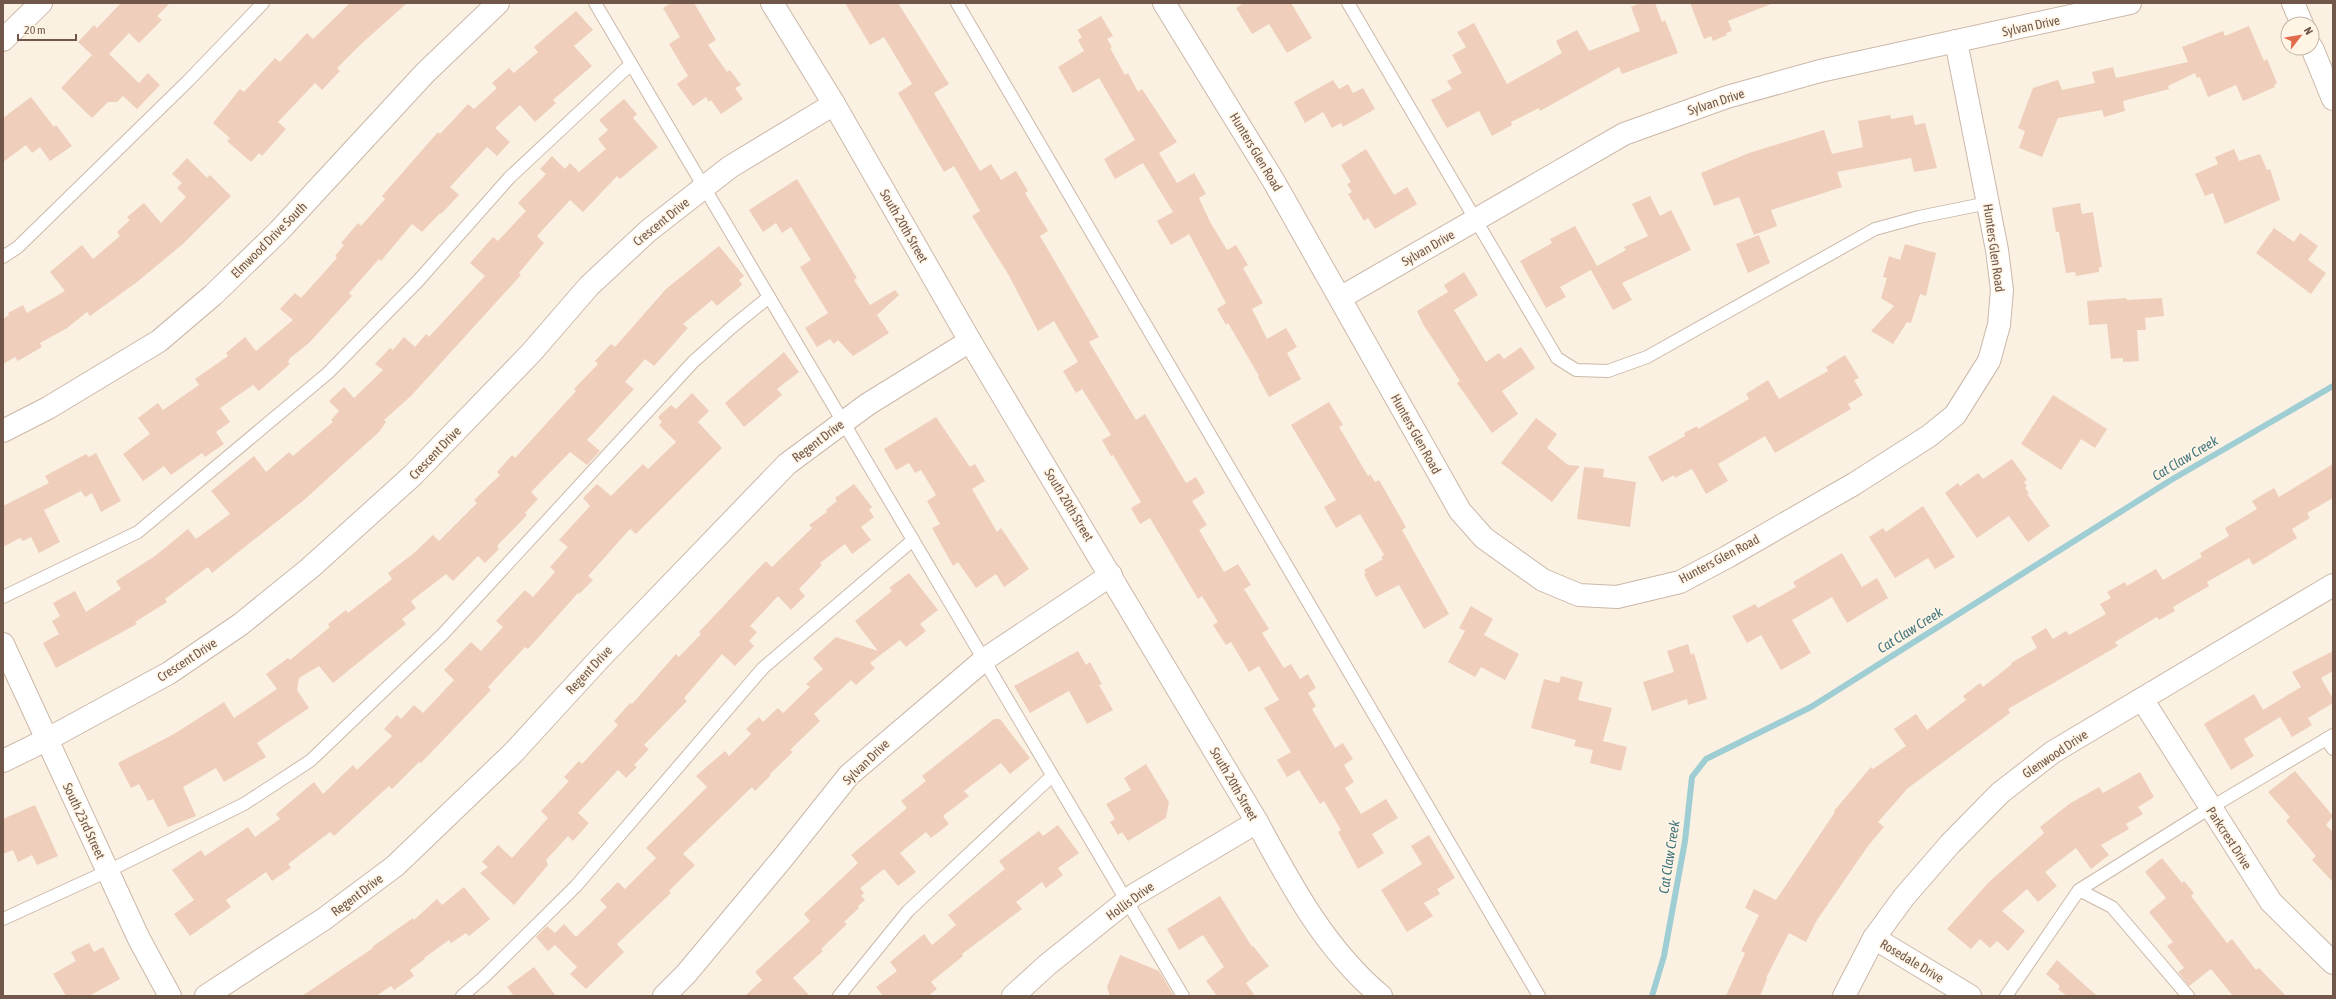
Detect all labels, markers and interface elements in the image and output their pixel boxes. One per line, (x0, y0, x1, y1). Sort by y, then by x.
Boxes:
street label: Sylvan Drive (2001, 13, 2061, 39)
scale bar (18, 16, 76, 42)
north arrow (2280, 16, 2320, 56)
text: 20 m (24, 23, 46, 37)
text: N (2302, 25, 2315, 37)
street label: Sylvan Drive (1686, 86, 1746, 118)
street label: Hunters Glen Road (1227, 110, 1285, 194)
street label: South 20th Street (877, 187, 931, 266)
street label: Crescent Drive (630, 195, 692, 249)
street label: Elmwood Drive South (228, 199, 310, 281)
street label: Hunters Glen Road (1980, 203, 2008, 293)
street label: Sylvan Drive (1399, 227, 1457, 269)
street label: Hunters Glen Road (1388, 391, 1444, 477)
street label: Regent Drive (789, 417, 847, 465)
street label: Crescent Drive (406, 423, 464, 483)
water label: Cat Claw Creek (2149, 432, 2222, 484)
street label: South 20th Street (1041, 466, 1097, 544)
street label: Hunters Glen Road (1676, 532, 1762, 586)
water label: Cat Claw Creek (1874, 603, 1946, 656)
street label: Crescent Drive (154, 635, 220, 685)
street label: Regent Drive (563, 643, 615, 697)
street label: Glenwood Drive (2020, 727, 2091, 781)
street label: Sylvan Drive (840, 736, 892, 788)
street label: South 20th Street (1207, 745, 1261, 824)
street label: South 23rd Street (60, 781, 108, 862)
street label: Parkcrest Drive (2203, 804, 2255, 872)
water label: Cat Claw Creek (1655, 818, 1683, 895)
street label: Regent Drive (328, 871, 386, 919)
street label: Hollis Drive (1103, 879, 1157, 923)
street label: Rosedale Drive (1878, 936, 1947, 986)

